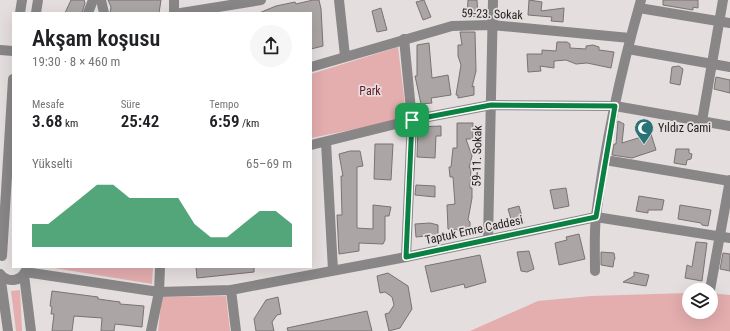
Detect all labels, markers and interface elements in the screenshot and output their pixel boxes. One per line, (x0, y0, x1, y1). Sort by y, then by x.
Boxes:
street label: 59-23. Sokak (461, 6, 524, 22)
button: share (250, 25, 292, 67)
text: Akşam koşusu (32, 26, 160, 51)
text: 19:30 · 8 × 460 m (32, 54, 120, 69)
park label: Park (359, 84, 381, 98)
text: Mesafe (32, 98, 64, 111)
text: Süre (121, 98, 140, 111)
text: Tempo (209, 98, 239, 111)
pin (395, 103, 429, 137)
icon: arrive (401, 109, 423, 131)
text: 3.68 (32, 111, 63, 131)
text: 25:42 (121, 111, 159, 131)
text: 6:59 (209, 111, 239, 131)
text: km (63, 117, 78, 130)
text: /km (239, 117, 259, 130)
mosque icon: Yıldız Cami (633, 117, 655, 145)
place label: Yıldız Cami (658, 121, 711, 135)
street label: 59-11. Sokak (469, 125, 485, 187)
text: Yükselti (32, 156, 73, 171)
text: 65–69 m (246, 156, 292, 171)
street label: Taptuk Emre Caddesi (424, 213, 524, 247)
map controls (682, 283, 718, 319)
button: layers (682, 283, 718, 319)

